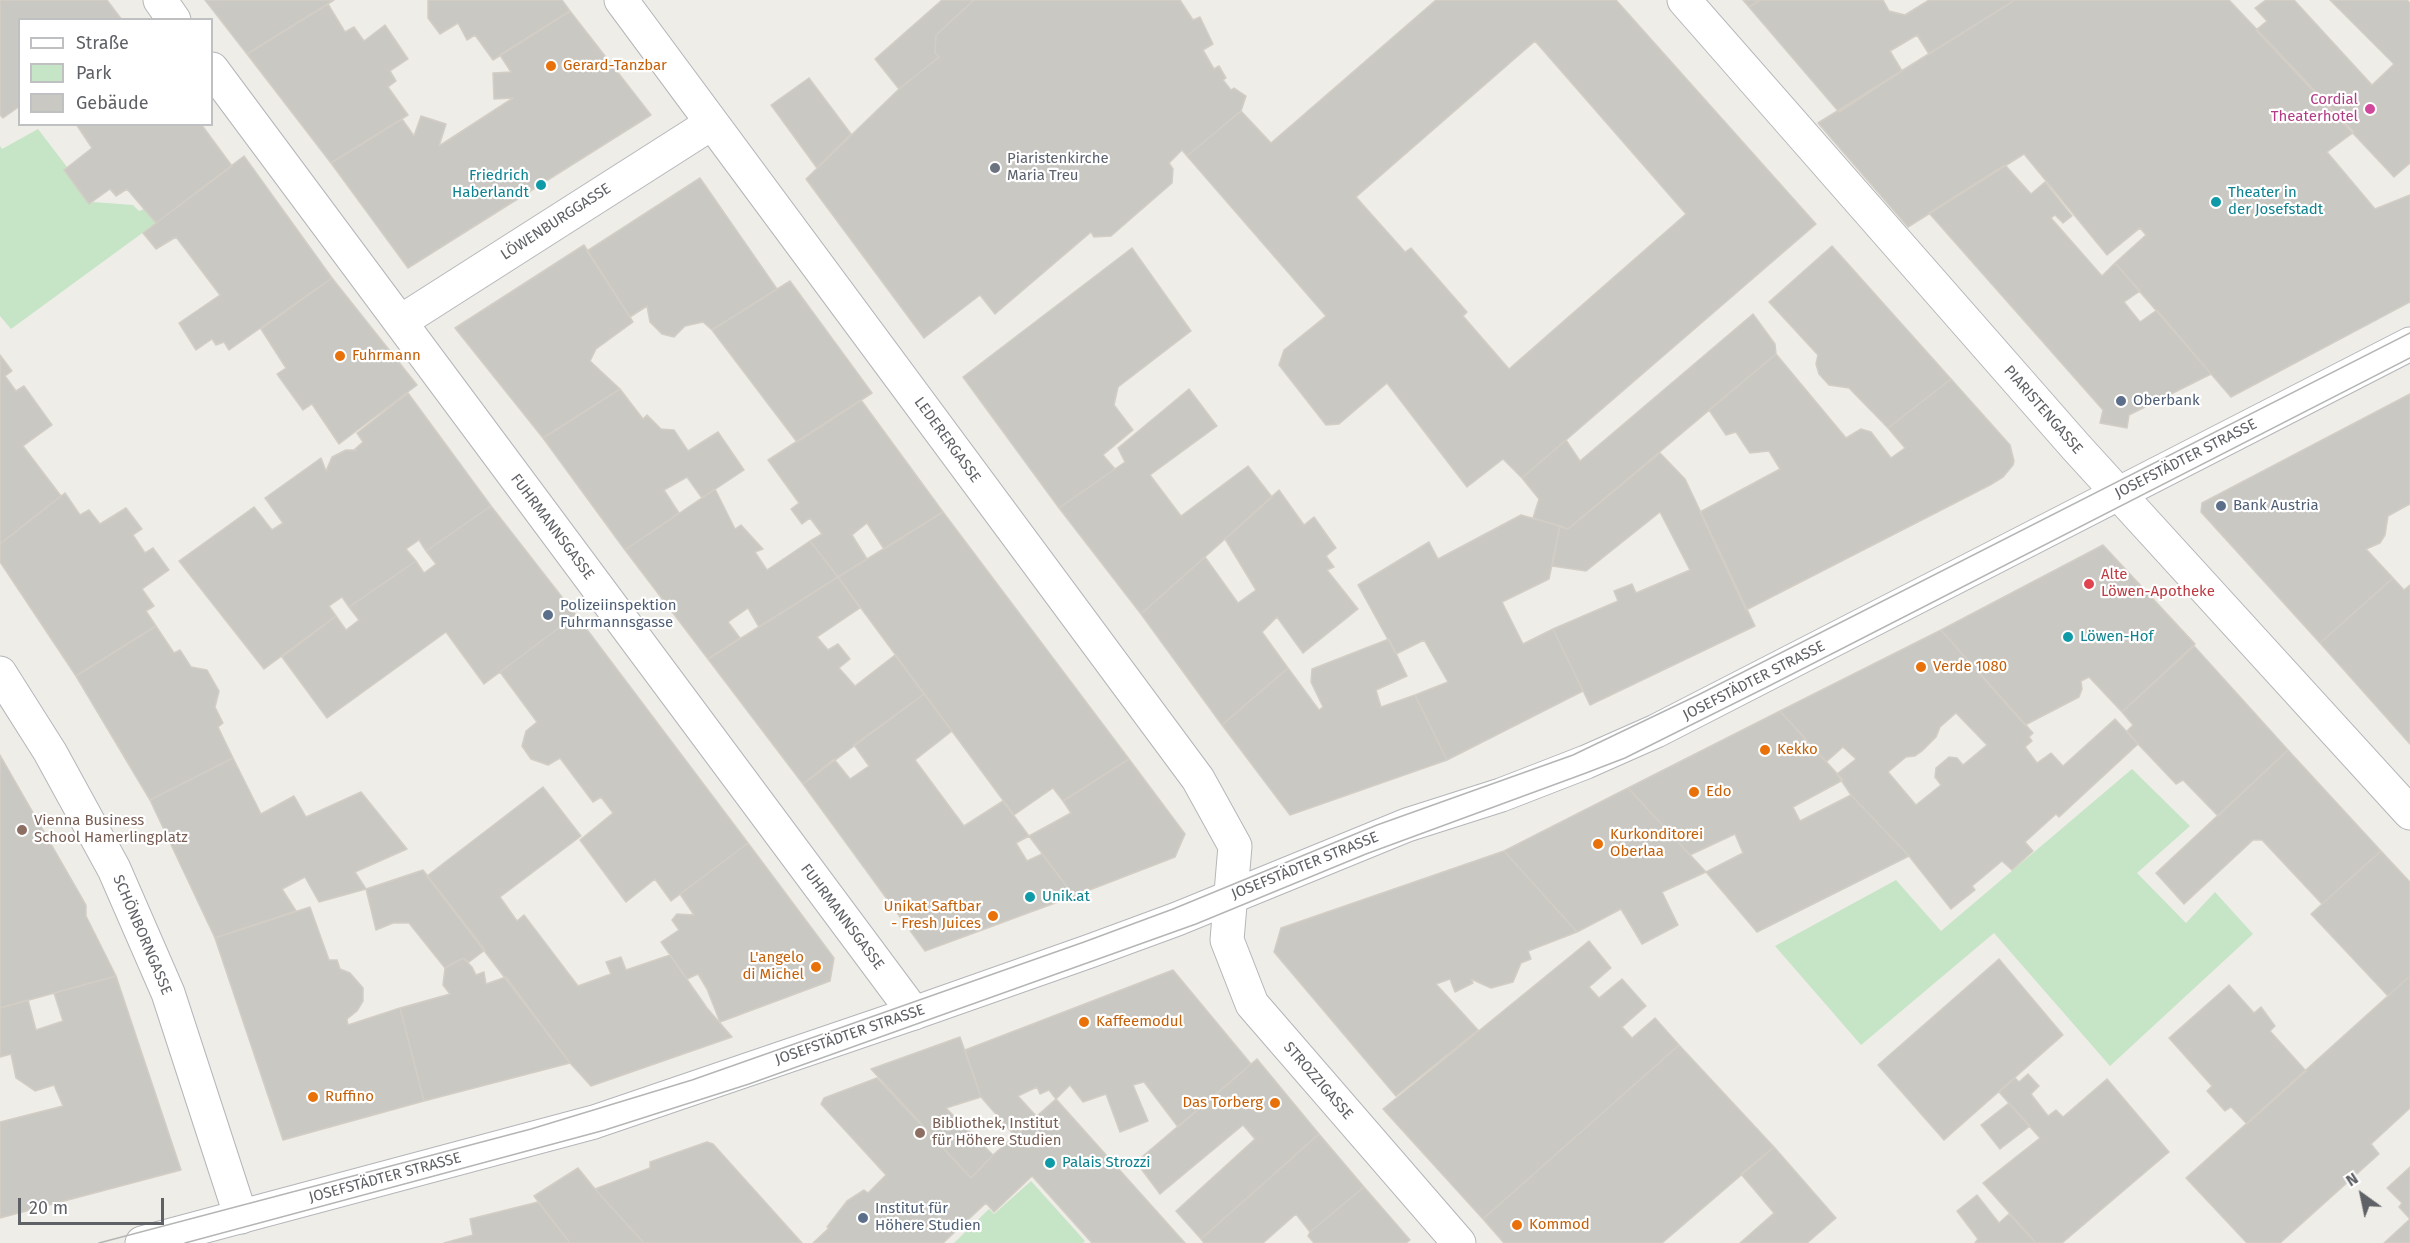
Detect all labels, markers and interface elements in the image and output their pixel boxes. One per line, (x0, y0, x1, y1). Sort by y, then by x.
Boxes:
legend (18, 18, 213, 126)
text: Straße (76, 32, 129, 54)
place label: Gerard-Tanzbar (563, 57, 667, 75)
marker: Gerard-Tanzbar (544, 59, 558, 73)
text: Park (76, 62, 111, 84)
place label: Cordial Theaterhotel (2271, 91, 2358, 126)
text: Gebäude (76, 92, 149, 114)
marker: Cordial Theaterhotel (2363, 102, 2377, 116)
place label: Piaristenkirche Maria Treu (1007, 150, 1109, 185)
marker: Piaristenkirche Maria Treu (988, 161, 1002, 175)
place label: Friedrich Haberlandt (452, 167, 529, 202)
marker: Friedrich Haberlandt (534, 178, 548, 192)
street label: LÖWENBURGGASSE (498, 180, 614, 264)
place label: Theater in der Josefstadt (2228, 184, 2323, 219)
marker: Theater in der Josefstadt (2209, 195, 2223, 209)
place label: Fuhrmann (352, 347, 421, 365)
marker: Fuhrmann (333, 349, 347, 363)
street label: PIARISTENGASSE (2000, 362, 2086, 458)
place label: Oberbank (2133, 392, 2200, 410)
street label: LEDERERGASSE (910, 394, 984, 486)
marker: Oberbank (2114, 394, 2128, 408)
street label: JOSEFSTÄDTER STRASSE (2112, 415, 2260, 503)
street label: FUHRMANNSGASSE (506, 471, 598, 583)
place label: Bank Austria (2233, 497, 2319, 515)
marker: Bank Austria (2214, 499, 2228, 513)
place label: Alte Löwen-Apotheke (2101, 566, 2215, 601)
marker: Alte Löwen-Apotheke (2082, 577, 2096, 591)
place label: Polizeiinspektion Fuhrmannsgasse (560, 597, 676, 632)
marker: Polizeiinspektion Fuhrmannsgasse (541, 608, 555, 622)
place label: Löwen-Hof (2080, 628, 2154, 646)
marker: Löwen-Hof (2061, 630, 2075, 644)
street label: JOSEFSTÄDTER STRASSE (1680, 637, 1828, 725)
place label: Verde 1080 (1933, 658, 2007, 676)
marker: Verde 1080 (1914, 660, 1928, 674)
place label: Kekko (1777, 741, 1818, 759)
marker: Kekko (1758, 743, 1772, 757)
place label: Edo (1706, 783, 1731, 801)
marker: Edo (1687, 785, 1701, 799)
place label: Vienna Business School Hamerlingplatz (34, 812, 188, 847)
marker: Vienna Business School Hamerlingplatz (15, 823, 29, 837)
place label: Kurkonditorei Oberlaa (1610, 826, 1703, 861)
street label: JOSEFSTÄDTER STRASSE (1229, 828, 1381, 904)
marker: Kurkonditorei Oberlaa (1591, 837, 1605, 851)
street label: FUHRMANNSGASSE (796, 861, 888, 973)
street label: SCHÖNBORNGASSE (109, 872, 175, 998)
place label: Unik.at (1042, 888, 1090, 906)
marker: Unik.at (1023, 890, 1037, 904)
place label: Unikat Saftbar - Fresh Juices (884, 898, 981, 933)
marker: Unikat Saftbar - Fresh Juices (986, 909, 1000, 923)
place label: L'angelo di Michel (742, 949, 804, 984)
marker: L'angelo di Michel (809, 960, 823, 974)
street label: JOSEFSTÄDTER STRASSE (773, 1001, 927, 1069)
place label: Kaffeemodul (1096, 1013, 1183, 1031)
marker: Kaffeemodul (1077, 1015, 1091, 1029)
street label: STROZZIGASSE (1279, 1039, 1357, 1123)
place label: Ruffino (325, 1088, 374, 1106)
marker: Ruffino (306, 1090, 320, 1104)
place label: Das Torberg (1183, 1094, 1263, 1112)
marker: Das Torberg (1268, 1096, 1282, 1110)
place label: Bibliothek, Institut für Höhere Studien (932, 1115, 1061, 1150)
marker: Bibliothek, Institut für Höhere Studien (913, 1126, 927, 1140)
street label: JOSEFSTÄDTER STRASSE (307, 1149, 463, 1207)
place label: Palais Strozzi (1062, 1154, 1151, 1172)
marker: Palais Strozzi (1043, 1156, 1057, 1170)
north arrow (2332, 1165, 2392, 1225)
text: N (2342, 1169, 2362, 1190)
scale bar (21, 1186, 166, 1224)
text: 20 m (29, 1197, 68, 1219)
place label: Institut für Höhere Studien (875, 1200, 981, 1235)
marker: Institut für Höhere Studien (856, 1211, 870, 1225)
place label: Kommod (1529, 1216, 1590, 1234)
marker: Kommod (1510, 1218, 1524, 1232)

